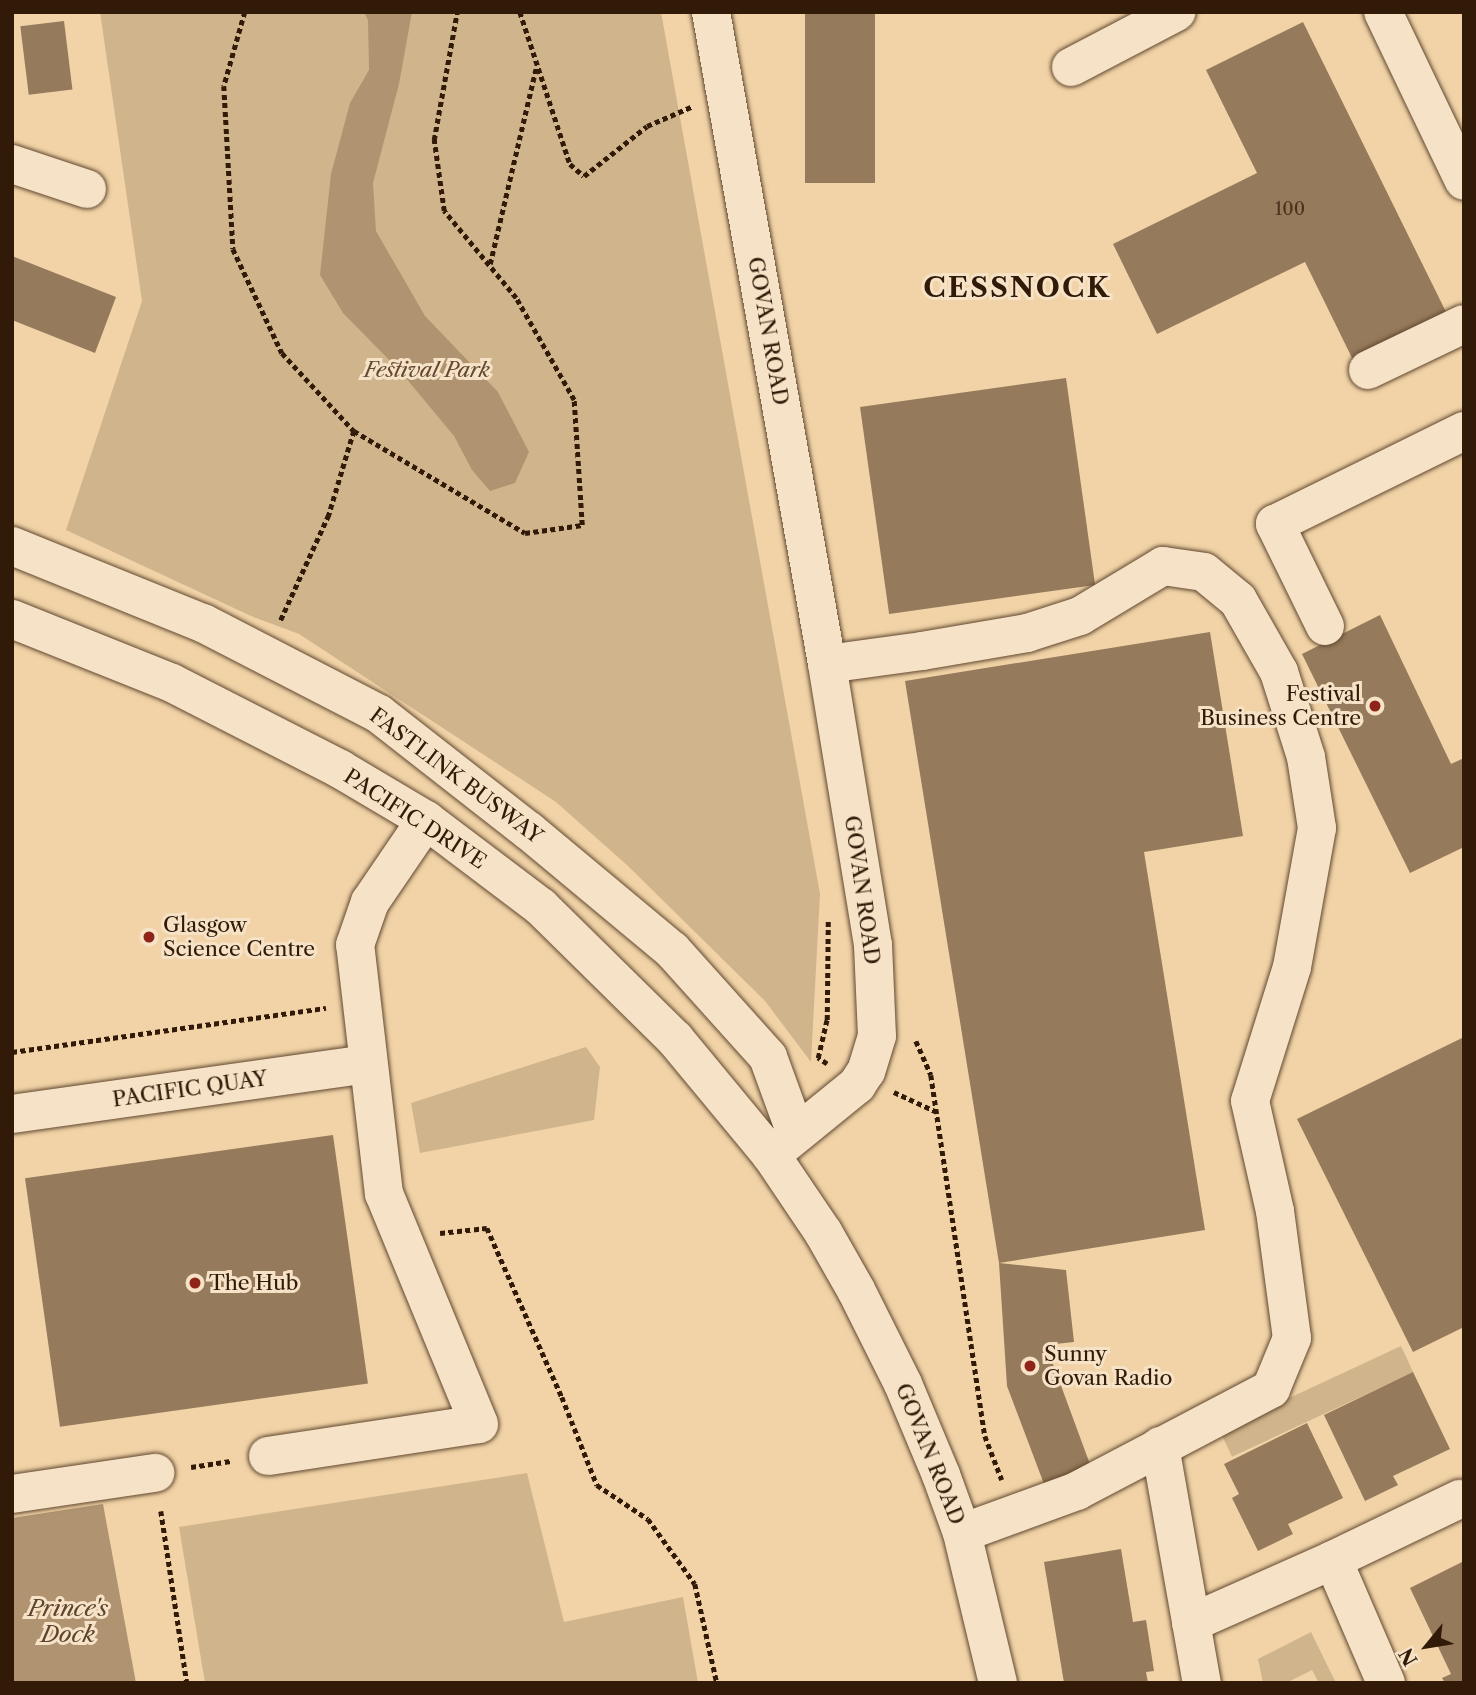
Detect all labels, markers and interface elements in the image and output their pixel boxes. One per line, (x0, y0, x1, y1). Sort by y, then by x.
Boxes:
house number: 100 (1275, 198, 1305, 220)
street label: GOVAN ROAD (743, 255, 793, 407)
district label: CESSNOCK (924, 270, 1110, 304)
park label: Festival Park (364, 357, 490, 383)
place label: Festival Business Centre (1200, 681, 1361, 731)
marker: Festival Business Centre (1367, 698, 1383, 714)
street label: FASTLINK BUSWAY (364, 703, 548, 849)
street label: PACIFIC DRIVE (339, 764, 491, 874)
street label: GOVAN ROAD (839, 814, 885, 966)
place label: Glasgow Science Centre (163, 912, 315, 962)
marker: Glasgow Science Centre (141, 929, 157, 945)
street label: PACIFIC QUAY (111, 1066, 269, 1112)
place label: The Hub (209, 1270, 298, 1296)
marker: The Hub (187, 1275, 203, 1291)
place label: Sunny Govan Radio (1044, 1341, 1172, 1391)
marker: Sunny Govan Radio (1022, 1358, 1038, 1374)
street label: GOVAN ROAD (890, 1380, 970, 1528)
water label: Prince's Dock (28, 1594, 108, 1648)
north arrow (1392, 1611, 1462, 1681)
text: N (1394, 1644, 1422, 1670)

